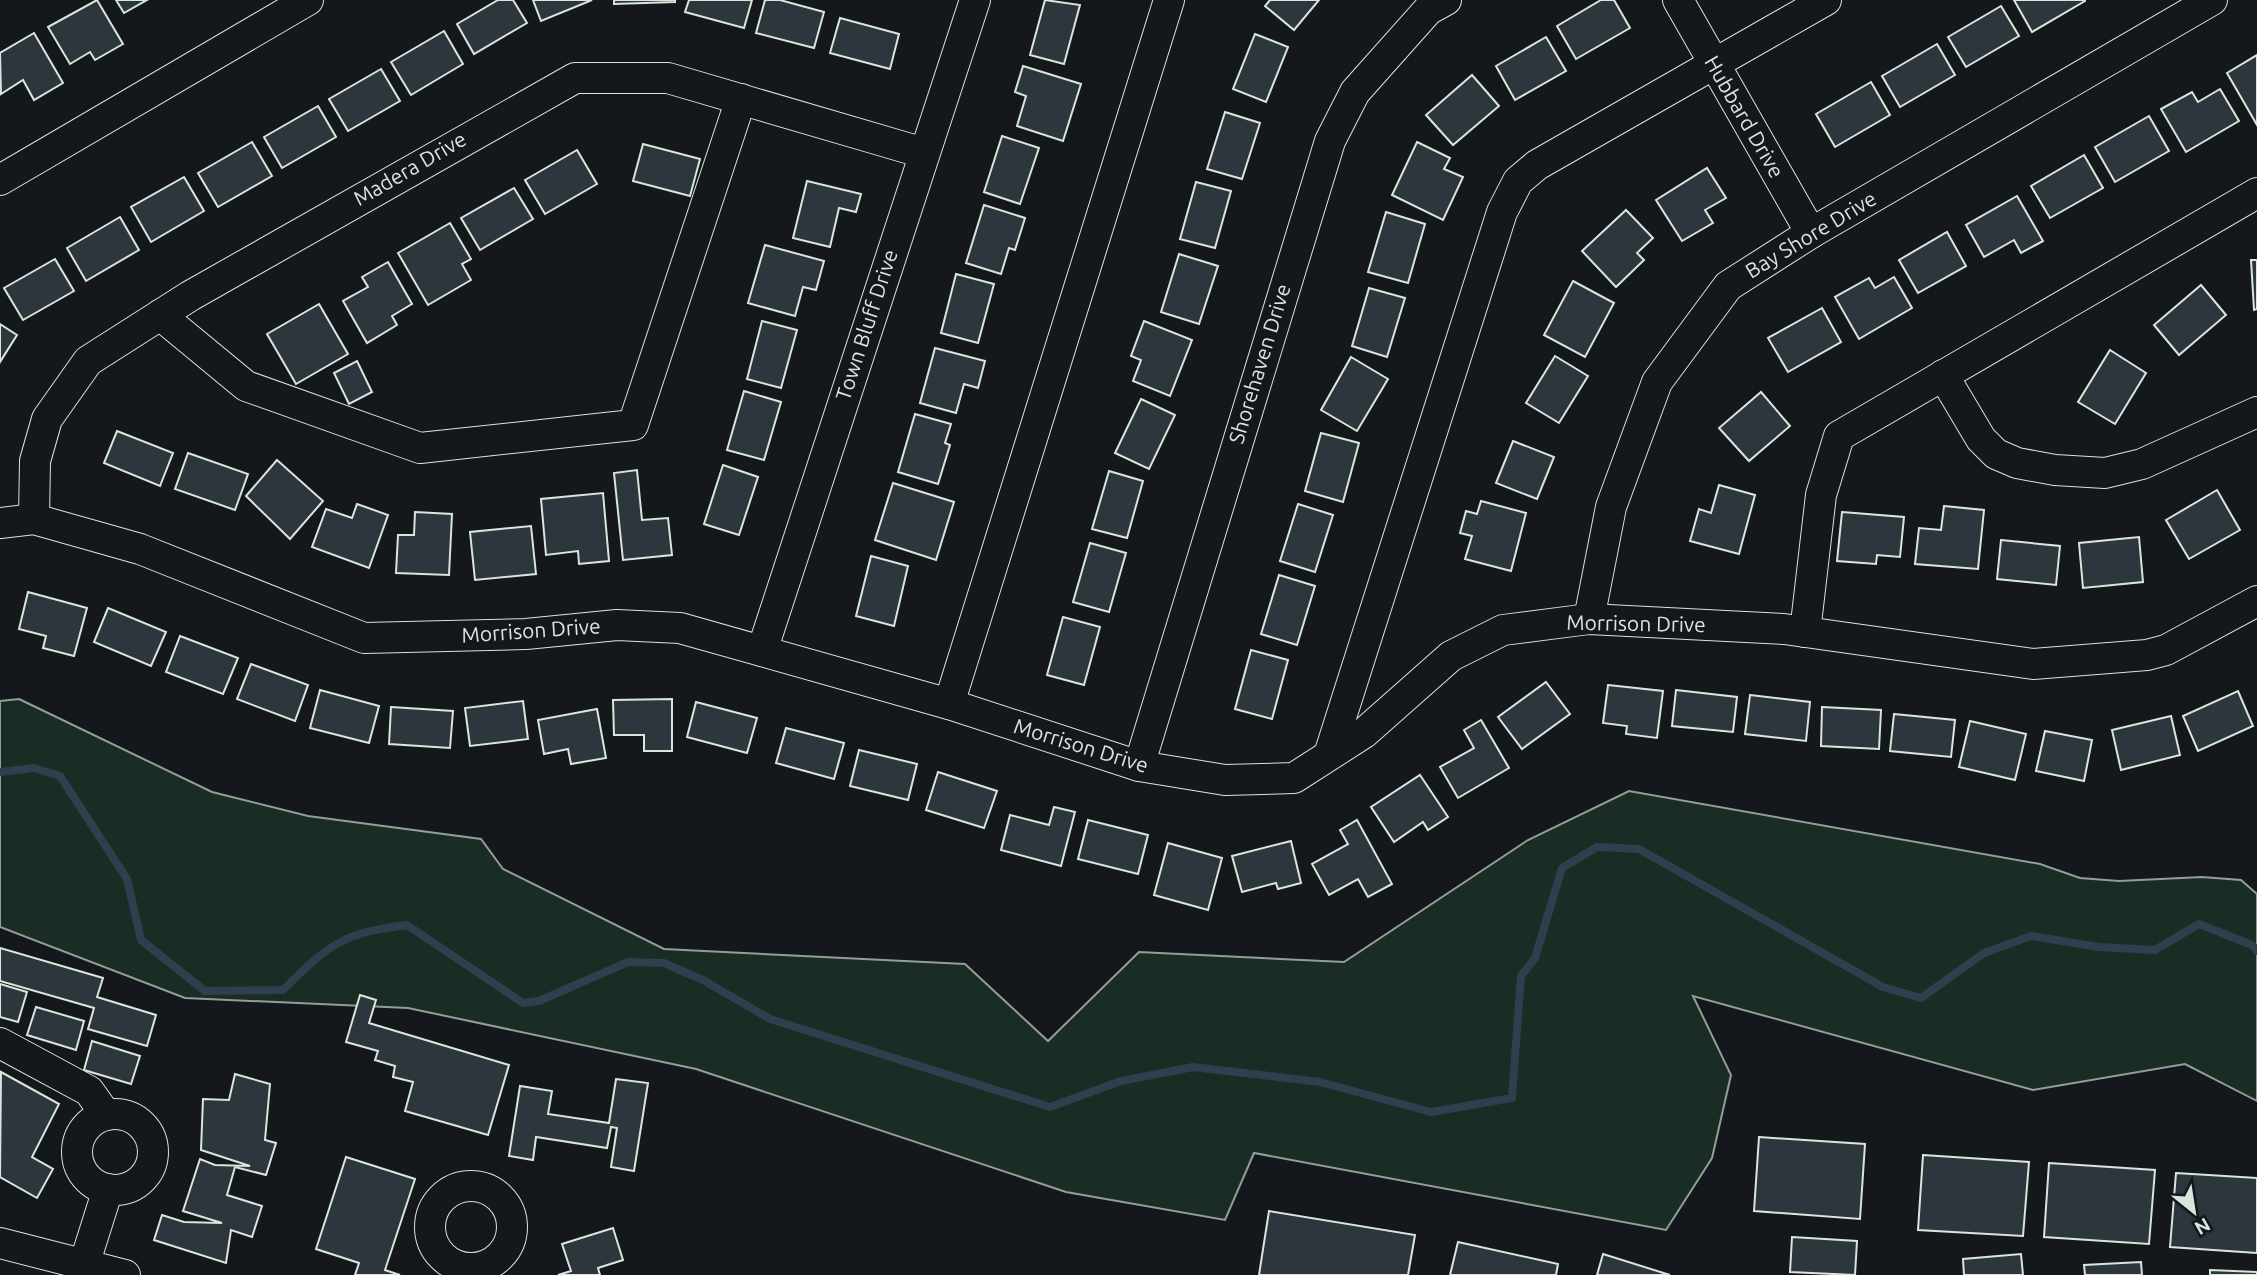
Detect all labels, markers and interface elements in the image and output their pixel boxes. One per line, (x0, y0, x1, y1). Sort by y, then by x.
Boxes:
street label: Hubbard Drive (1700, 51, 1789, 182)
street label: Madera Drive (349, 126, 470, 210)
street label: Bay Shore Drive (1741, 186, 1880, 283)
street label: Town Bluff Drive (830, 246, 902, 403)
street label: Shorehaven Drive (1223, 281, 1295, 447)
street label: Morrison Drive (1566, 610, 1706, 636)
street label: Morrison Drive (461, 613, 601, 647)
street label: Morrison Drive (1011, 713, 1151, 777)
north arrow (2159, 1177, 2229, 1247)
text: N (2191, 1214, 2214, 1240)

